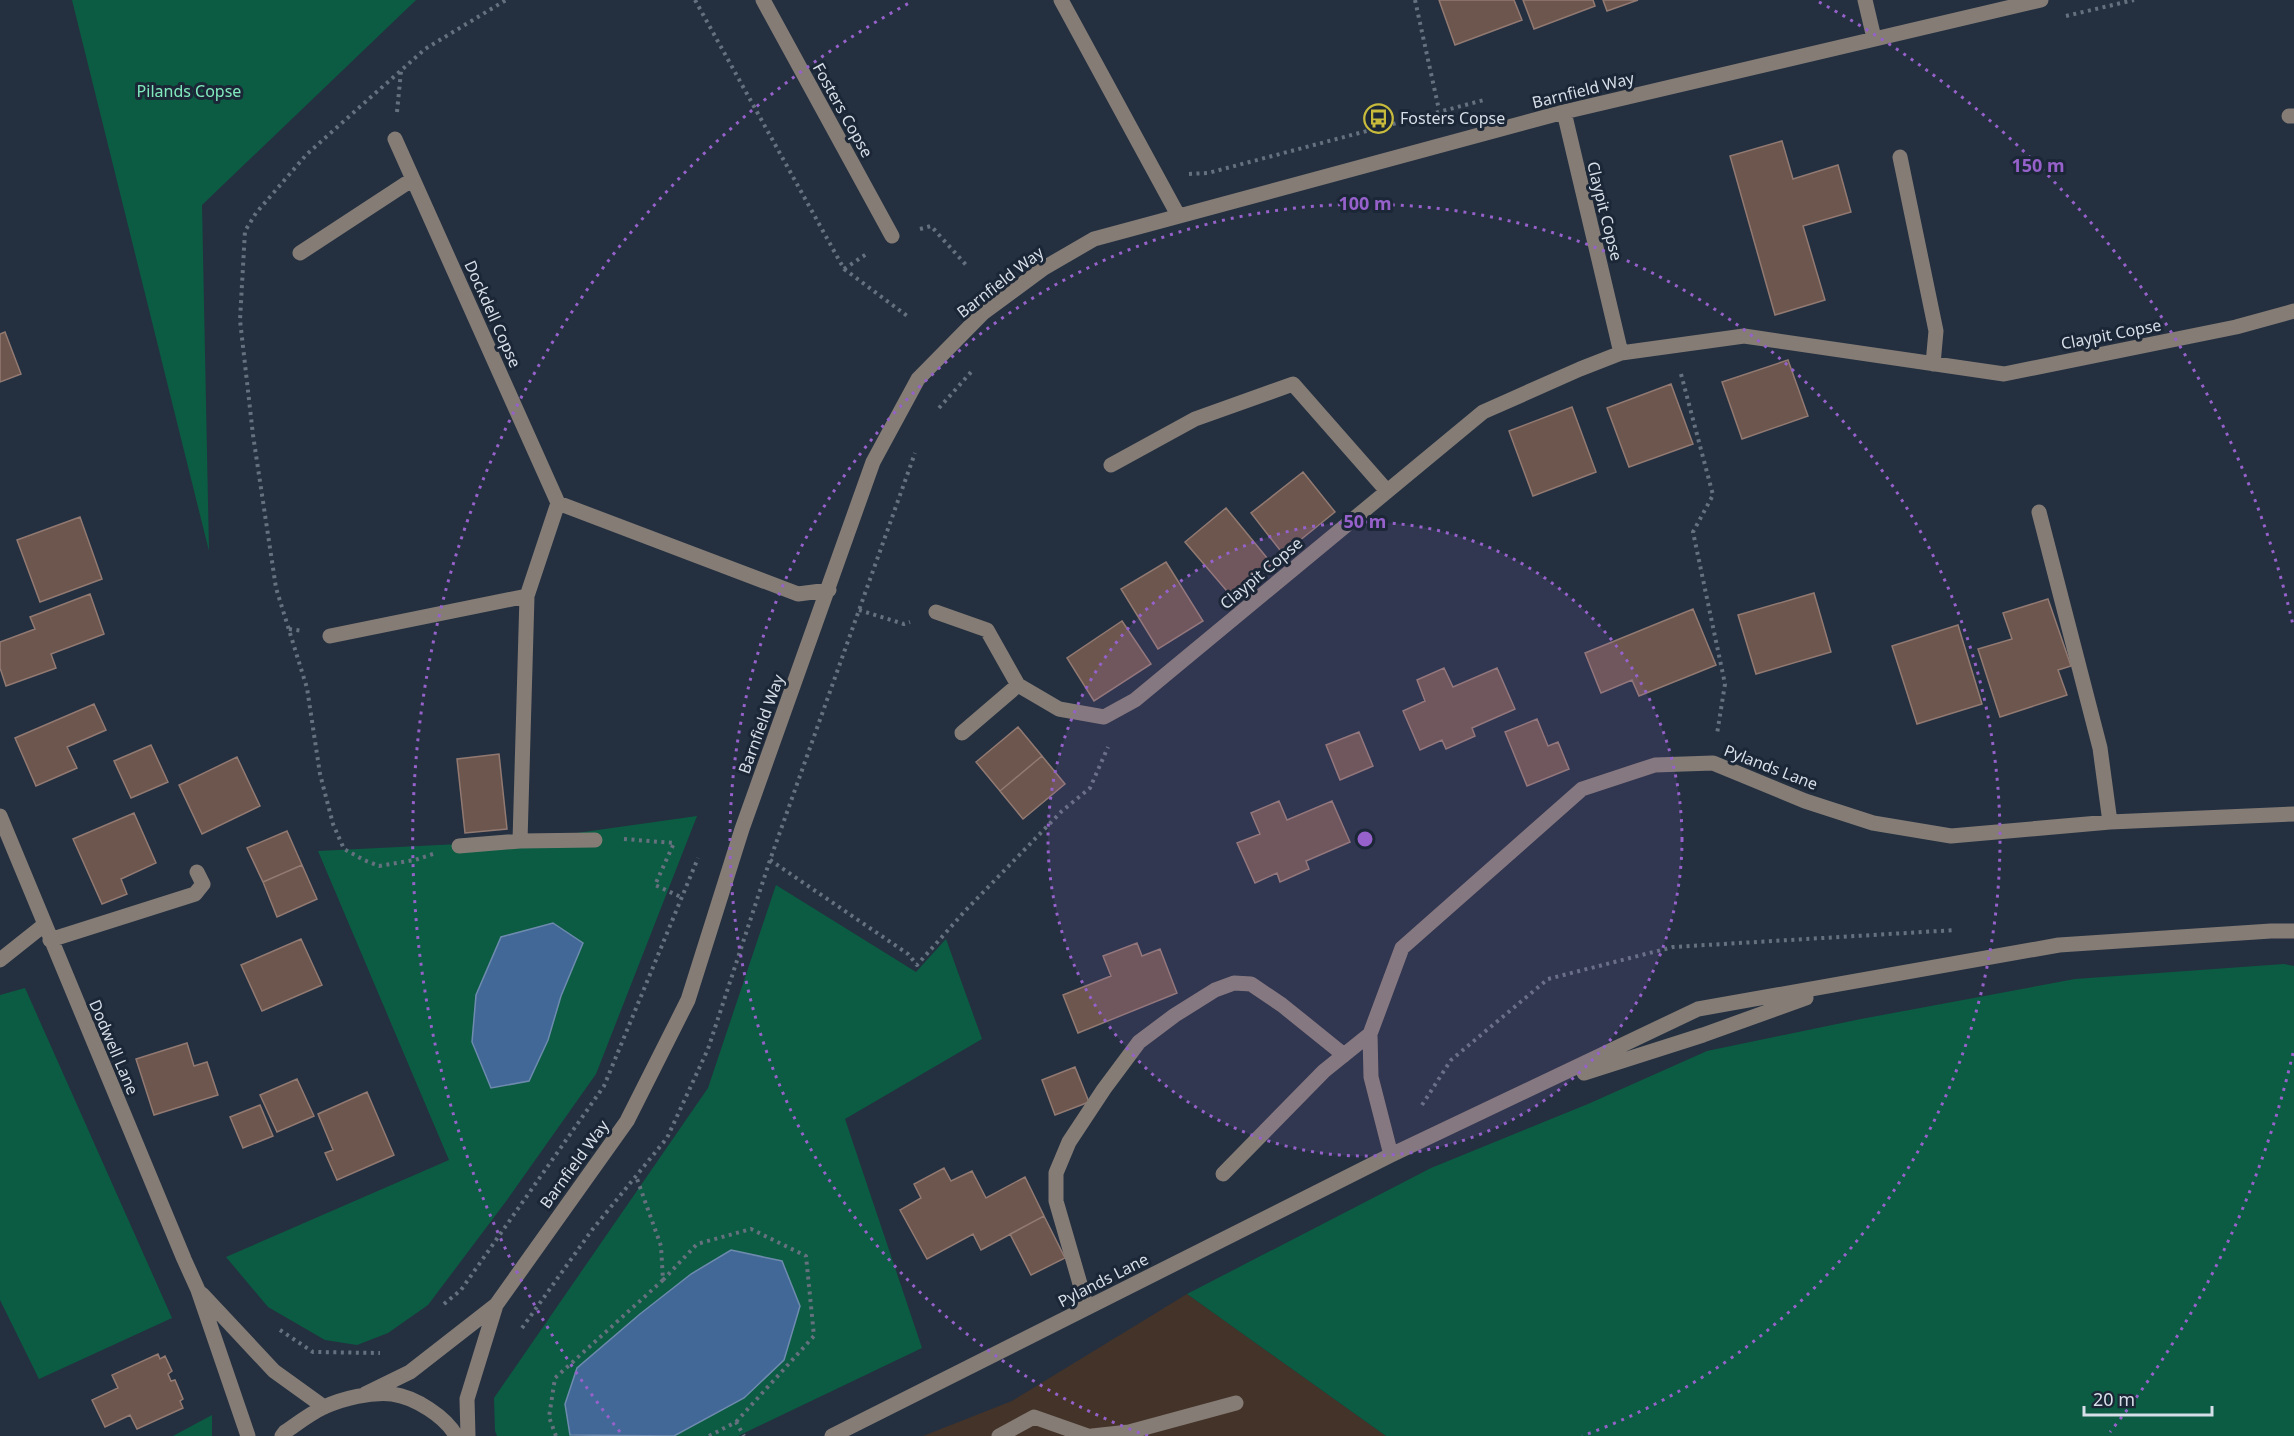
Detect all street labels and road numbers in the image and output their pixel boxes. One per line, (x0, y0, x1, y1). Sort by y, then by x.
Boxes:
street label: Fosters Copse (808, 59, 878, 161)
street label: Barnfield Way (1530, 67, 1637, 113)
street label: Claypit Copse (1582, 159, 1628, 263)
street label: Barnfield Way (952, 241, 1049, 323)
street label: Dockdell Copse (460, 257, 526, 371)
street label: Claypit Copse (2059, 314, 2163, 354)
street label: Claypit Copse (1215, 532, 1307, 614)
street label: Barnfield Way (733, 670, 789, 777)
street label: Pylands Lane (1721, 739, 1821, 795)
street label: Dodwell Lane (84, 996, 144, 1098)
street label: Barnfield Way (534, 1115, 614, 1213)
street label: Pylands Lane (1054, 1248, 1152, 1312)

